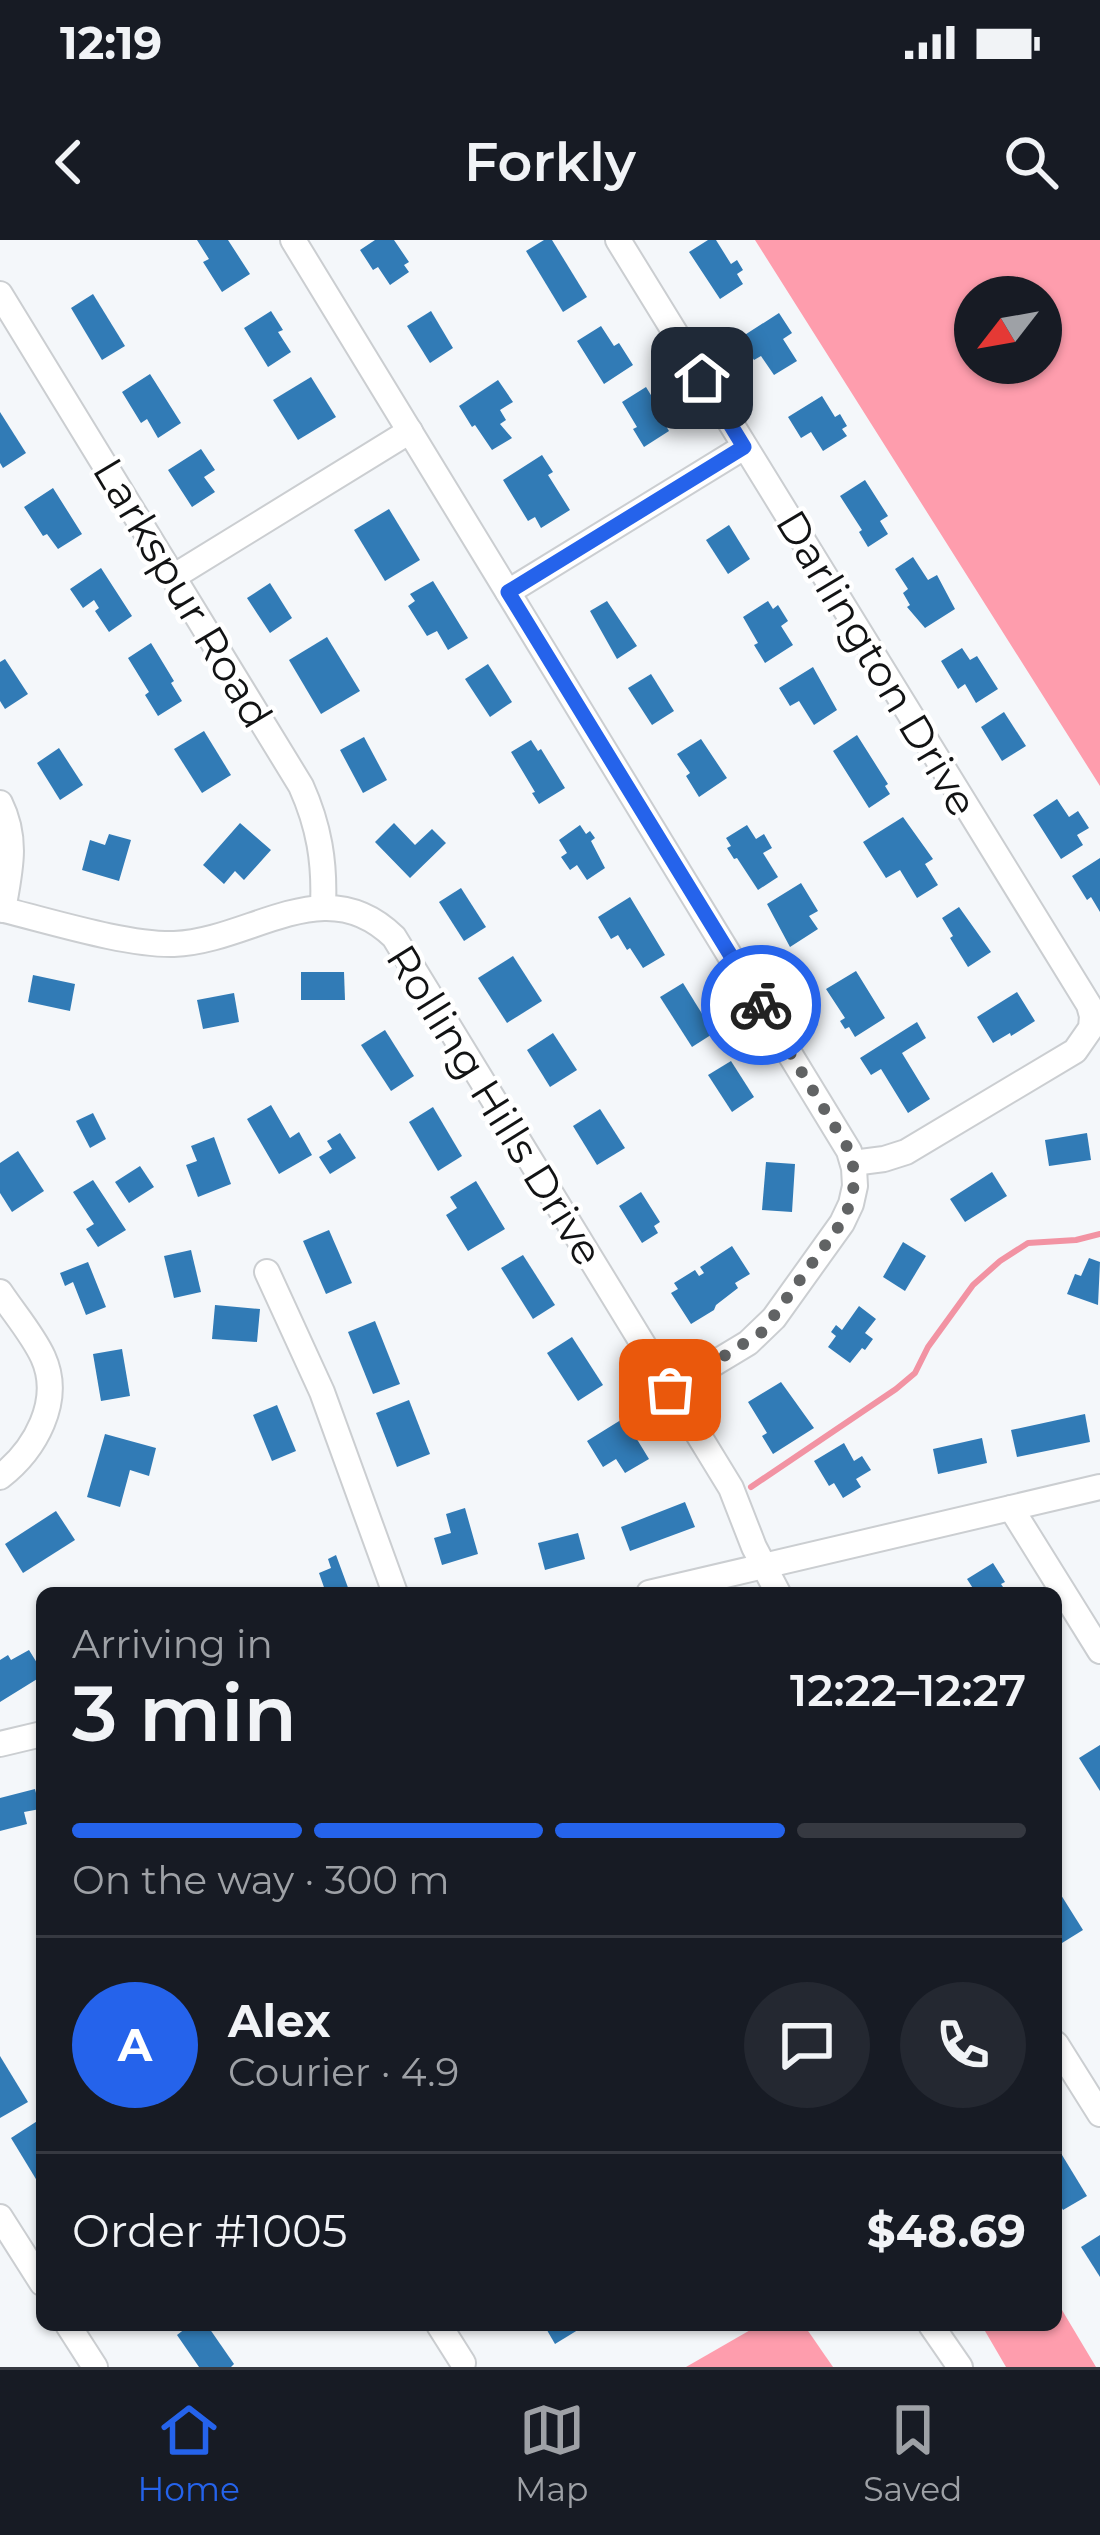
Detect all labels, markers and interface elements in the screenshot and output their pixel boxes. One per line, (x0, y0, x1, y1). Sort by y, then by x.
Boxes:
text: 12:19 (60, 15, 162, 70)
icon: back (36, 129, 102, 195)
text: Forkly (464, 129, 636, 195)
icon: search (998, 129, 1064, 195)
north arrow (954, 276, 1062, 384)
map controls (954, 276, 1062, 384)
pin (651, 327, 753, 429)
icon: home (669, 345, 735, 411)
street label: Larkspur Road (82, 449, 284, 737)
street label: Darlington Drive (765, 501, 989, 825)
street label: Rolling Hills Drive (375, 935, 615, 1275)
courier (701, 945, 821, 1065)
icon: bike (728, 972, 794, 1038)
pin (619, 1339, 721, 1441)
icon: bag (637, 1357, 703, 1423)
text: Arriving in (72, 1620, 273, 1668)
text: 12:22–12:27 (790, 1662, 1026, 1717)
text: 3 min (72, 1665, 297, 1761)
text: On the way · 300 m (72, 1856, 450, 1904)
button: chat (744, 1982, 870, 2108)
button: phone (900, 1982, 1026, 2108)
text: Alex (228, 1993, 331, 2048)
text: A (118, 2017, 152, 2072)
text: Courier · 4.9 (228, 2048, 459, 2096)
text: Order #1005 (72, 2203, 347, 2258)
text: $48.69 (867, 2203, 1026, 2258)
tab: Home (138, 2397, 240, 2509)
tab: Map (515, 2397, 588, 2509)
tab: Saved (863, 2397, 962, 2509)

